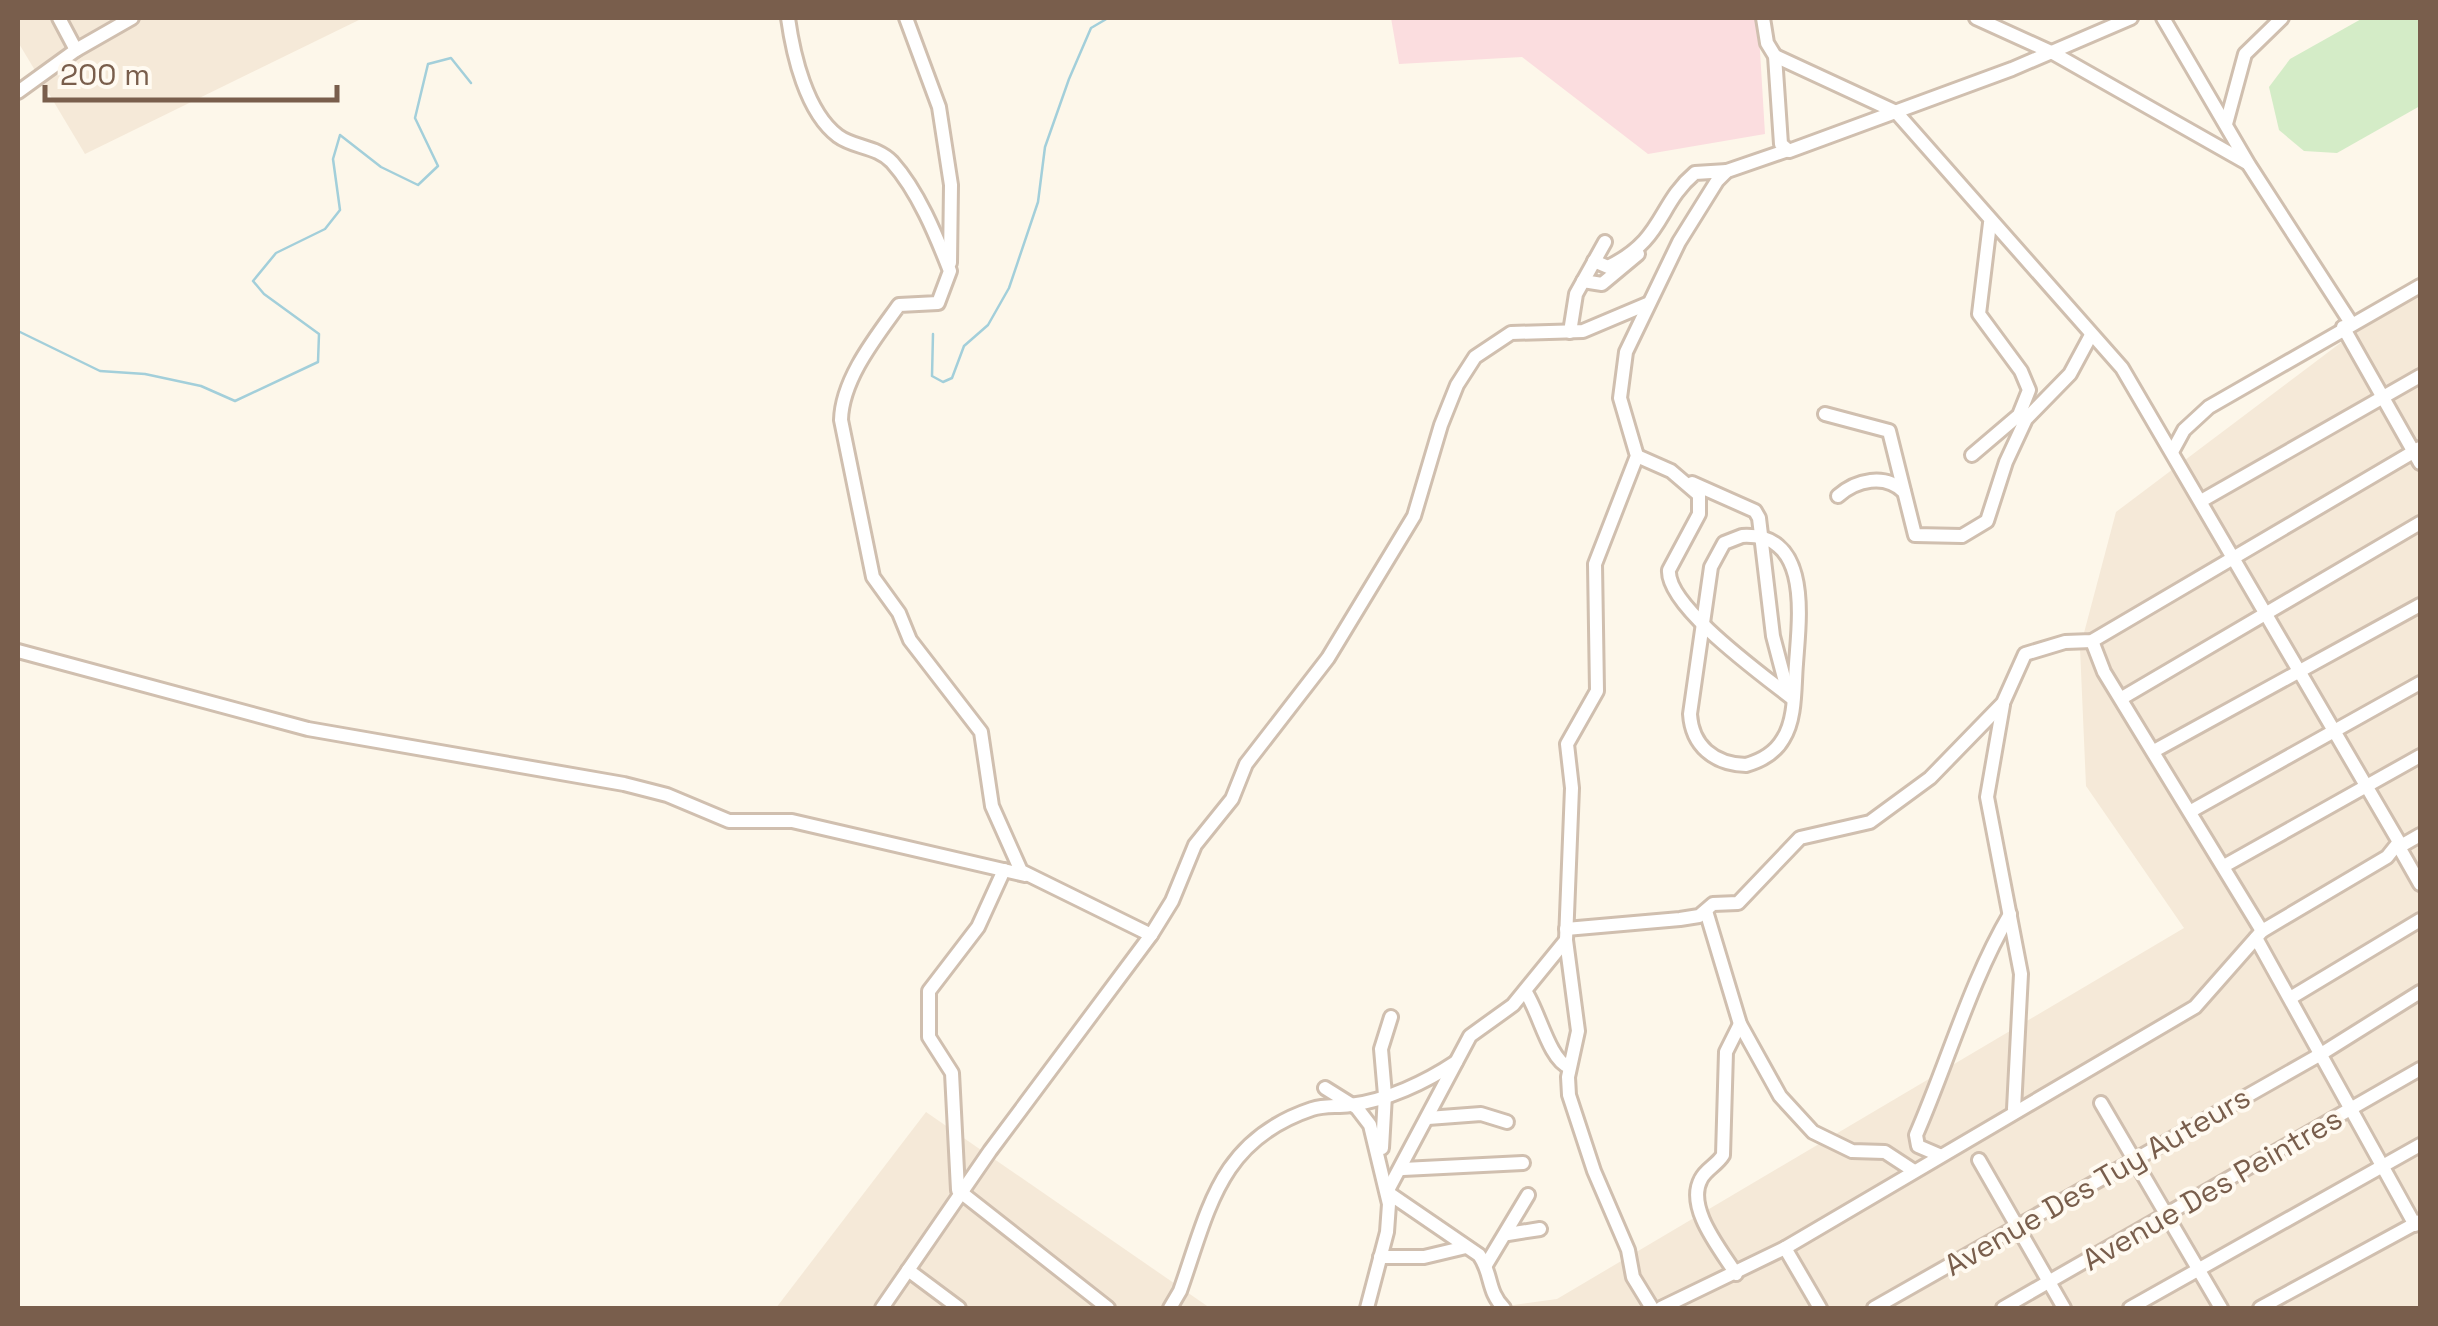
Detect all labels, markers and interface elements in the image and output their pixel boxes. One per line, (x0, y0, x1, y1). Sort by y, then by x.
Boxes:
scale bar (45, 40, 338, 102)
text: 200 m (60, 55, 150, 94)
street label: Avenue Des Tuy Auteurs (1937, 1077, 2257, 1285)
street label: Avenue Des Peintres (2075, 1099, 2349, 1279)

